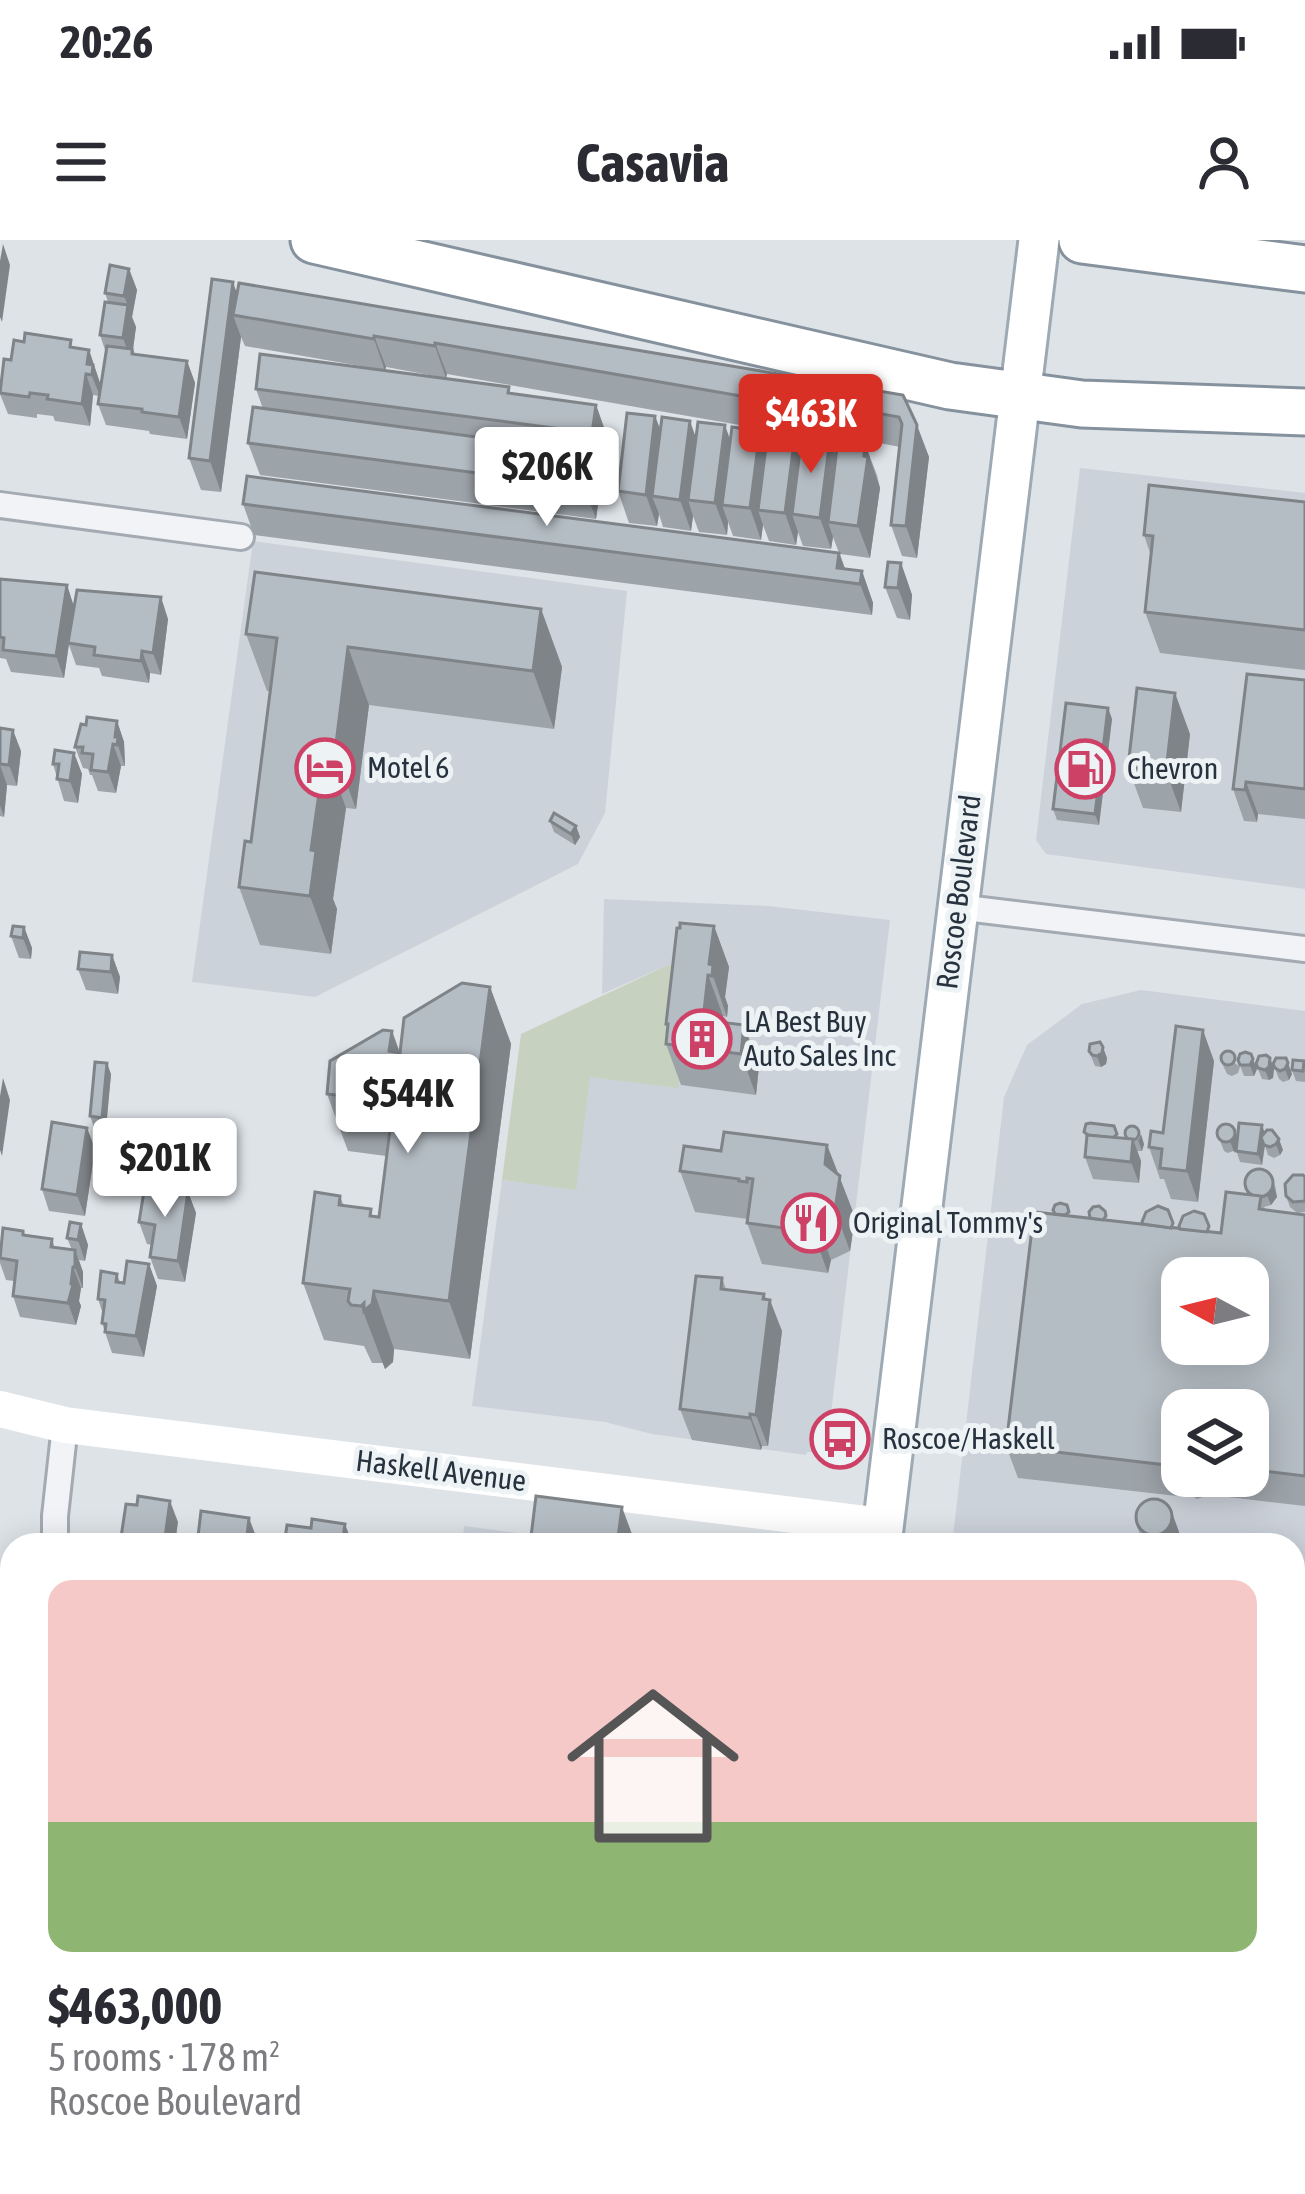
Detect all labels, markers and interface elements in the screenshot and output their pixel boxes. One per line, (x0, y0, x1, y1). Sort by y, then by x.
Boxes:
text: 20:26 (60, 16, 154, 68)
icon: menu (48, 129, 114, 195)
icon: person (1191, 129, 1257, 195)
text: Casavia (576, 132, 729, 193)
pin: $463K (727, 374, 895, 476)
text: $463K (766, 391, 856, 435)
pin: $206K (463, 427, 631, 529)
text: $206K (502, 444, 592, 488)
hotel icon: Motel 6 (294, 737, 356, 799)
fuel station icon: Chevron (1054, 738, 1116, 800)
place label: Motel 6 (367, 750, 449, 784)
place label: Chevron (1127, 751, 1218, 785)
street label: Roscoe Boulevard (929, 793, 987, 991)
place label: LA Best Buy Auto Sales Inc (744, 1004, 896, 1072)
building icon: LA Best Buy Auto Sales Inc (671, 1008, 733, 1070)
pin: $544K (324, 1054, 492, 1156)
text: $544K (363, 1071, 453, 1115)
pin: $201K (81, 1118, 249, 1220)
text: $201K (120, 1135, 210, 1179)
restaurant icon: Original Tommy's (780, 1192, 842, 1254)
place label: Original Tommy's (853, 1205, 1043, 1239)
north arrow (1161, 1257, 1269, 1365)
map controls (1161, 1257, 1269, 1497)
button: layers (1161, 1389, 1269, 1497)
bus stop icon: Roscoe/Haskell (809, 1408, 871, 1470)
place label: Roscoe/Haskell (882, 1421, 1055, 1455)
street label: Haskell Avenue (354, 1443, 528, 1497)
icon: home (545, 1658, 761, 1874)
text: $463,000 (48, 1976, 222, 2035)
text: 5 rooms · 178 m² (48, 2035, 280, 2079)
text: Roscoe Boulevard (48, 2079, 302, 2123)

